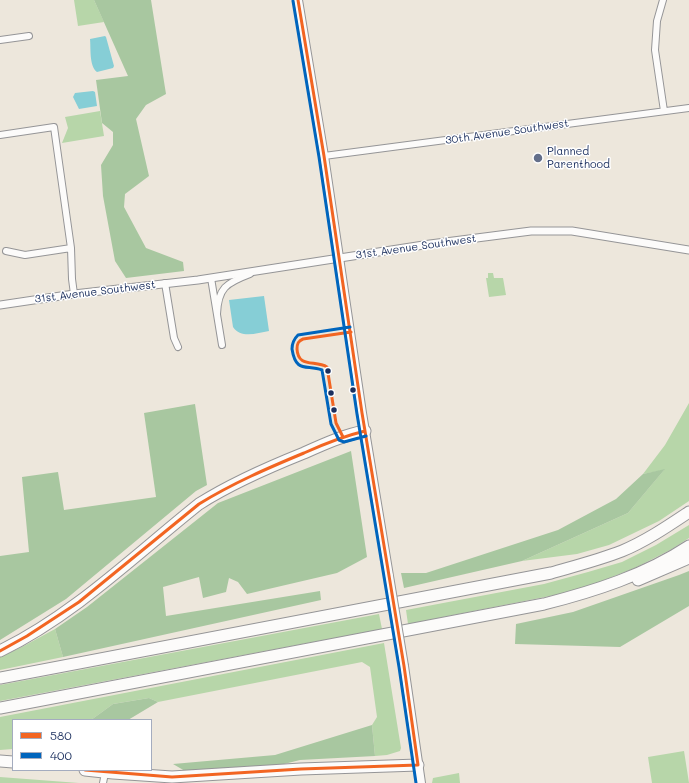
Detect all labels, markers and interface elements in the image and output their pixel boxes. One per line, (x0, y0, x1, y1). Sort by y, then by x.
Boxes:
street label: 30th Avenue Southwest (444, 117, 570, 147)
place label: Planned Parenthood (547, 145, 610, 171)
marker: Planned Parenthood (532, 152, 544, 164)
street label: 31st Avenue Southwest (355, 232, 477, 262)
street label: 31st Avenue Southwest (34, 278, 156, 306)
unlabelled marker (323, 366, 333, 376)
unlabelled marker (348, 385, 358, 395)
unlabelled marker (326, 388, 336, 398)
unlabelled marker (329, 405, 339, 415)
legend (12, 719, 152, 771)
text: 580 (50, 727, 72, 743)
text: 400 (50, 747, 72, 763)

